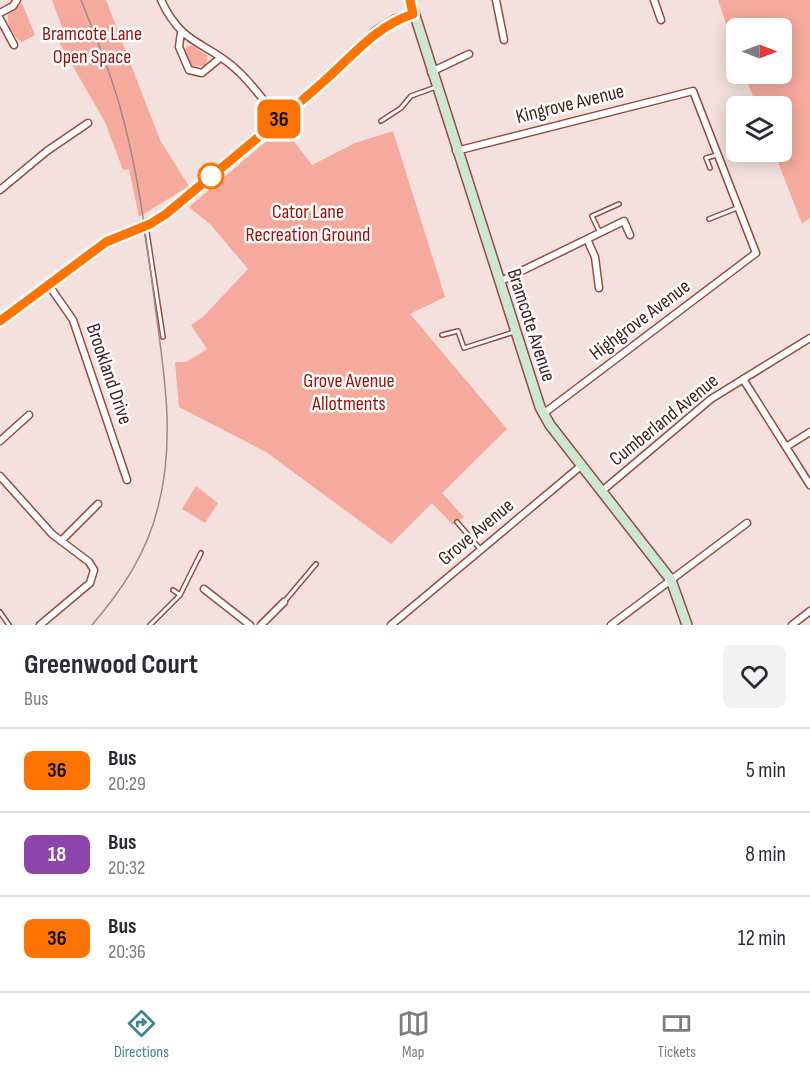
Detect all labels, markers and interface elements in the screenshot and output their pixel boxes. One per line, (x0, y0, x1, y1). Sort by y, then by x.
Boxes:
north arrow (726, 18, 792, 84)
map controls (726, 18, 792, 162)
park label: Bramcote Lane Open Space (42, 22, 142, 69)
street label: Kingrove Avenue (513, 79, 627, 129)
button: layers (726, 96, 792, 162)
line badge: 36 (252, 100, 306, 138)
text: 36 (269, 107, 289, 132)
unlabelled marker (198, 163, 224, 189)
park label: Cator Lane Recreation Ground (246, 200, 370, 247)
street label: Bramcote Avenue (501, 266, 561, 384)
street label: Highgrove Avenue (585, 274, 695, 366)
street label: Brookland Drive (81, 320, 137, 428)
park label: Grove Avenue Allotments (303, 369, 395, 416)
street label: Cumberland Avenue (605, 369, 723, 471)
street label: Grove Avenue (433, 493, 519, 571)
button: heart (723, 645, 786, 708)
text: Greenwood Court (24, 648, 198, 681)
text: Bus (24, 687, 48, 711)
text: Bus (108, 745, 137, 772)
text: 5 min (746, 757, 786, 784)
text: 36 (47, 758, 67, 783)
text: 20:29 (108, 772, 146, 796)
text: Bus (108, 829, 137, 856)
text: 8 min (745, 841, 786, 868)
text: 18 (48, 842, 66, 867)
text: 20:32 (108, 856, 145, 880)
text: Bus (108, 913, 137, 940)
text: 12 min (738, 925, 786, 952)
text: 36 (47, 926, 67, 951)
text: 20:36 (108, 940, 146, 964)
tab: Directions (114, 1007, 169, 1062)
tab: Map (397, 1007, 430, 1062)
tab: Tickets (657, 1007, 696, 1062)

